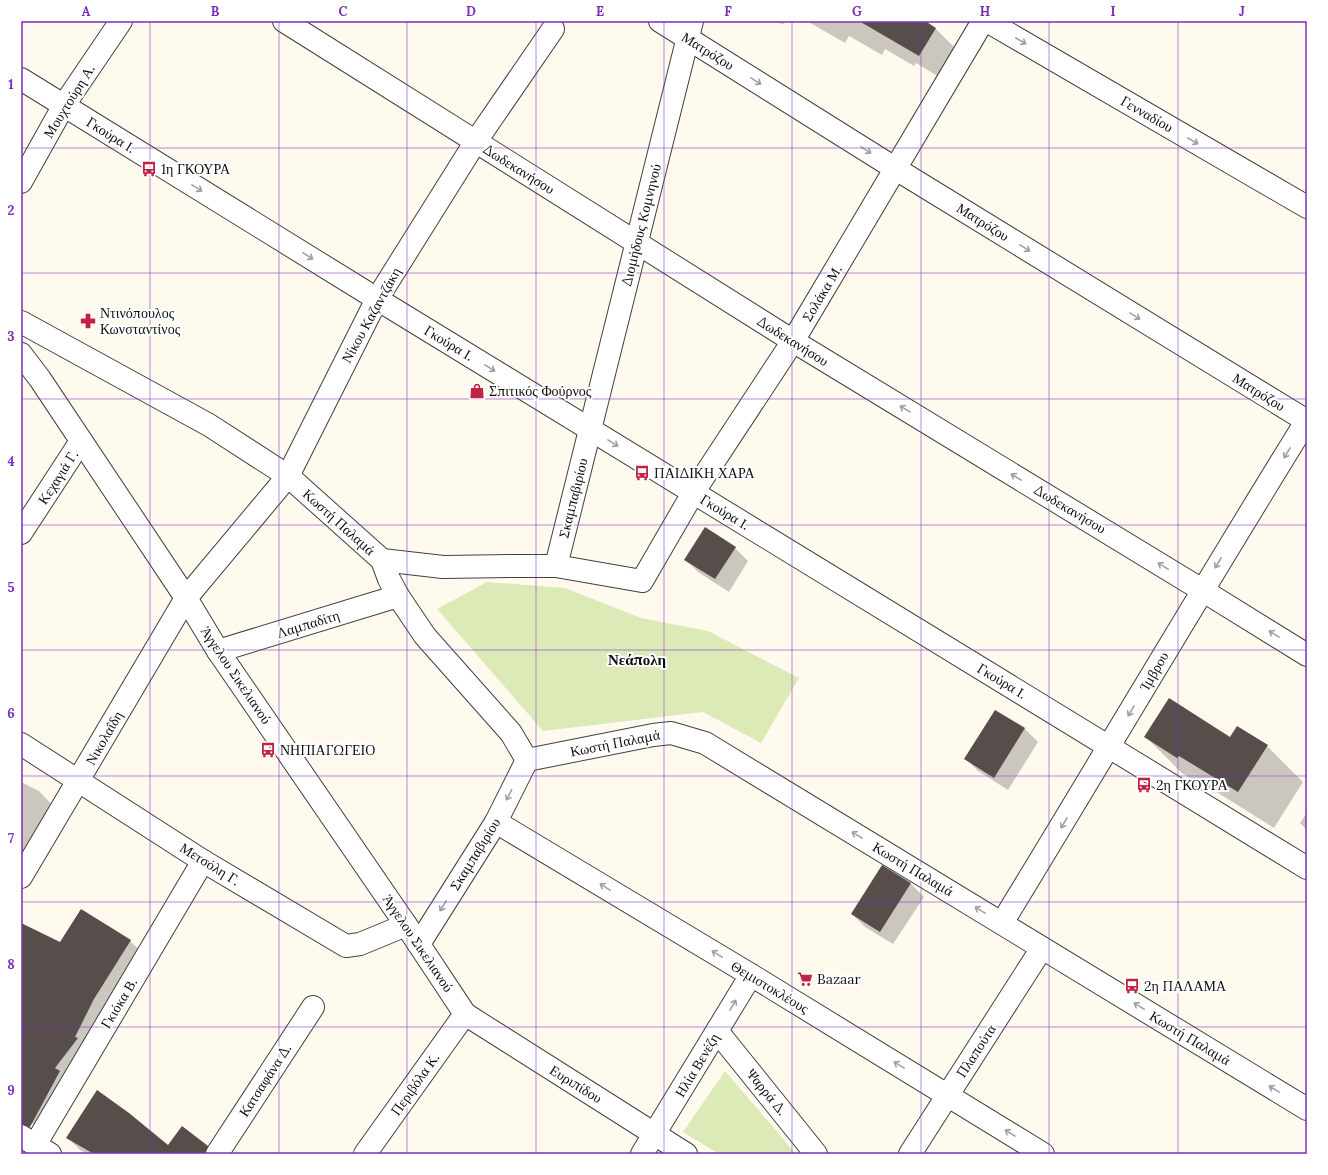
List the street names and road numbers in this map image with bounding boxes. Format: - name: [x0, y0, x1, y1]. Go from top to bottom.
- street label: Ματρόζου: [678, 28, 738, 74]
- street label: Μουχτούρη Α.: [39, 61, 99, 141]
- street label: Γενναδίου: [1117, 92, 1177, 136]
- street label: Γκούρα Ι.: [83, 113, 139, 157]
- street label: Δωδεκανήσου: [480, 140, 558, 198]
- street label: Διομήδους Κομνηνού: [617, 162, 665, 288]
- street label: Ματρόζου: [953, 199, 1013, 245]
- street label: Σολάκα Μ.: [798, 261, 846, 325]
- street label: Νίκου Καζαντζάκη: [337, 264, 405, 366]
- street label: Δωδεκανήσου: [754, 312, 832, 370]
- street label: Γκούρα Ι.: [421, 321, 477, 365]
- street label: Ματρόζου: [1229, 369, 1289, 415]
- street label: Κεχαγιά Γ.: [34, 446, 82, 508]
- street label: Σκαμπαβιρίου: [554, 456, 592, 540]
- street label: Δωδεκανήσου: [1031, 480, 1109, 538]
- street label: Κωστή Παλαμά: [299, 485, 379, 560]
- street label: Γκούρα Ι.: [697, 490, 753, 534]
- street label: Λαμπαδίτη: [274, 606, 342, 642]
- street label: Άγγελου Σικελιανού: [197, 623, 275, 728]
- street label: Ίμβρου: [1135, 648, 1172, 695]
- street label: Γκούρα Ι.: [974, 659, 1030, 703]
- street label: Νικολαΐδη: [81, 708, 127, 768]
- street label: Κωστή Παλαμά: [569, 725, 662, 761]
- street label: Σκαμπαβιρίου: [446, 814, 504, 894]
- street label: Κωστή Παλαμά: [869, 838, 957, 900]
- street label: Μετσόλη Γ.: [177, 839, 243, 889]
- street label: Άγγελου Σικελιανού: [379, 891, 457, 996]
- street label: Θεμιστοκλέους: [728, 957, 813, 1018]
- street label: Γκιόκα Β.: [97, 974, 141, 1032]
- street label: Κωστή Παλαμά: [1146, 1007, 1234, 1069]
- street label: Πλαπούτα: [952, 1020, 1000, 1081]
- street label: Ηλία Βενέζη: [671, 1030, 723, 1100]
- street label: Κατσαφάνα Δ.: [235, 1040, 295, 1120]
- street label: Περιβόλα Κ.: [387, 1049, 443, 1119]
- street label: Ευριπίδου: [546, 1061, 606, 1107]
- street label: Ψαρρά Δ.: [743, 1065, 791, 1119]

